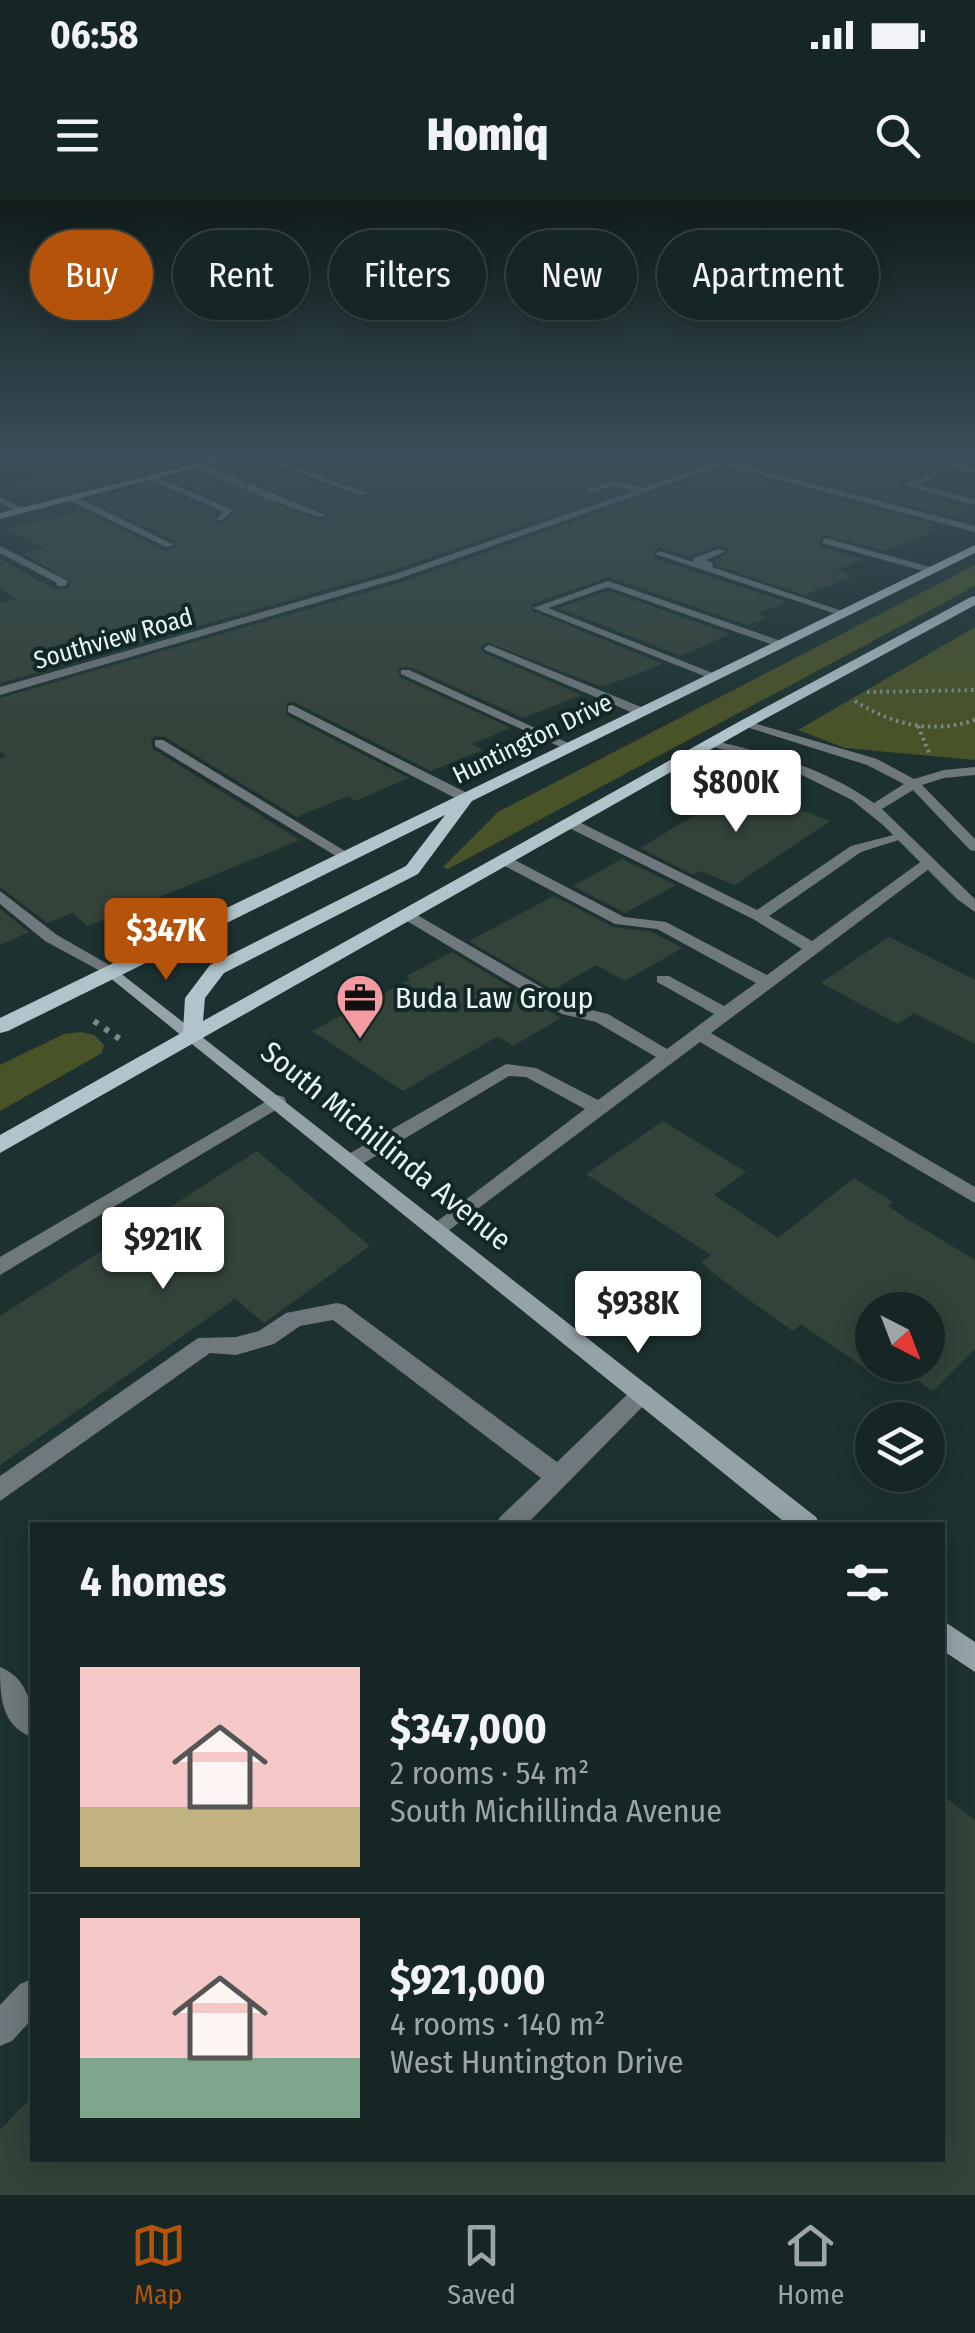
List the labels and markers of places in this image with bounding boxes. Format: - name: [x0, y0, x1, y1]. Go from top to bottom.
- pin: $800K: [666, 750, 806, 835]
- pin: $347K: [96, 898, 236, 983]
- office icon: Buda Law Group: [334, 972, 386, 1040]
- place label: Buda Law Group: [395, 980, 594, 1016]
- pin: $921K: [93, 1207, 233, 1292]
- pin: $938K: [568, 1271, 708, 1356]

